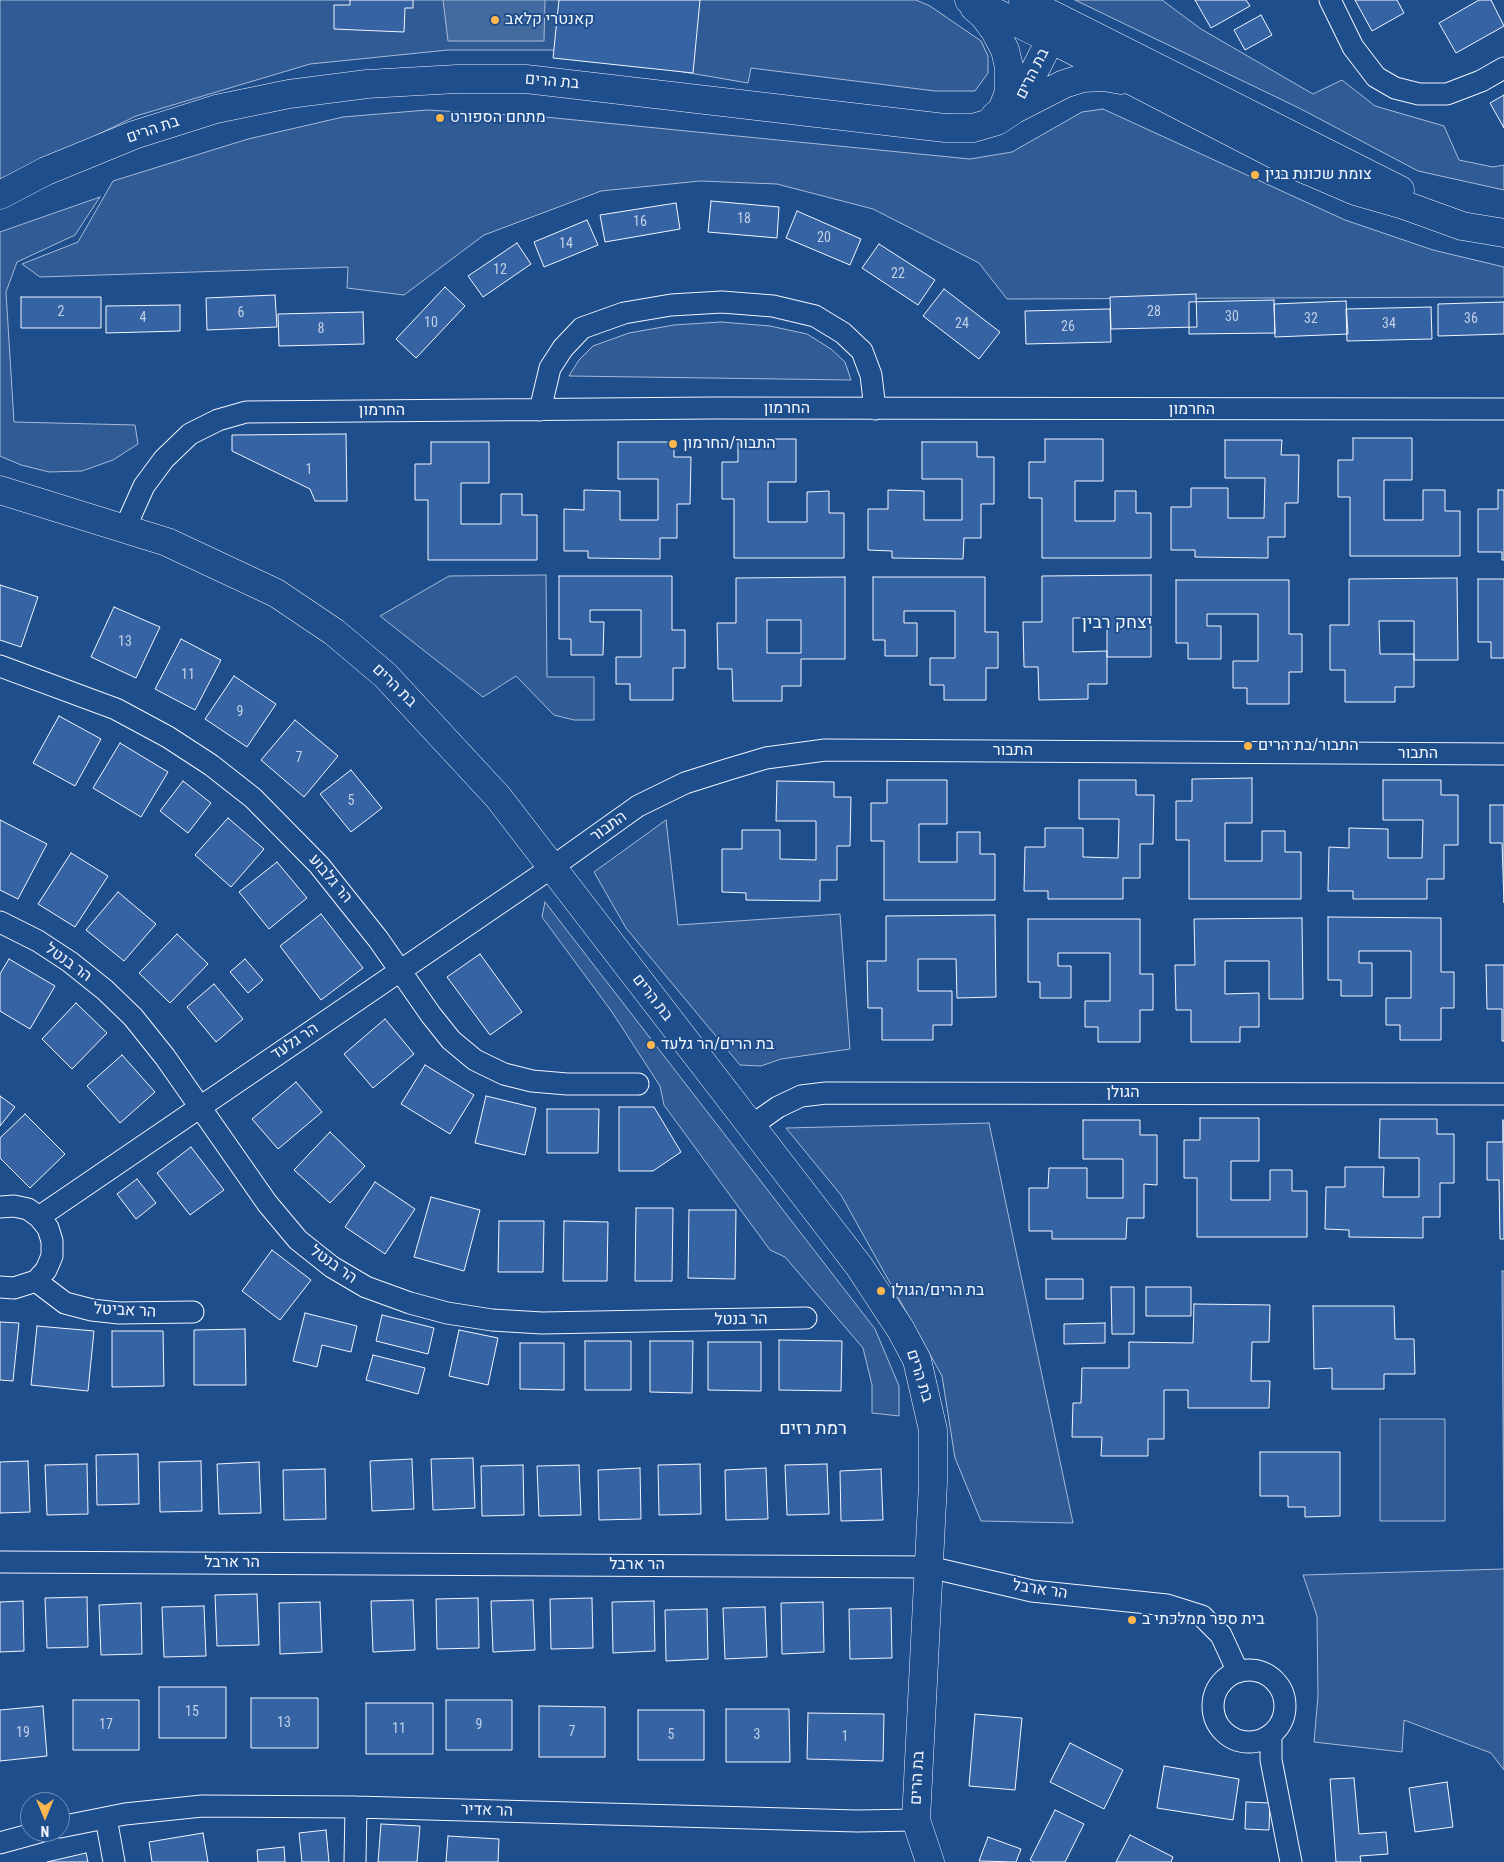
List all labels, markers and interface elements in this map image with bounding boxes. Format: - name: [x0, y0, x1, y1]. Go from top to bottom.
- place label: קאנטרי קלאב: [505, 10, 594, 30]
- marker: קאנטרי קלאב: [489, 14, 501, 26]
- street label: בת הרים: [1012, 45, 1054, 103]
- street label: בת הרים: [524, 70, 580, 94]
- place label: מתחם הספורט: [450, 108, 546, 128]
- street label: בת הרים: [124, 112, 182, 148]
- marker: מתחם הספורט: [434, 112, 446, 124]
- place label: צומת שכונת בגין: [1265, 165, 1372, 185]
- marker: צומת שכונת בגין: [1249, 169, 1261, 181]
- house number: 18: [737, 211, 751, 227]
- house number: 16: [633, 214, 647, 230]
- house number: 20: [817, 230, 831, 246]
- house number: 14: [559, 236, 573, 252]
- house number: 12: [493, 262, 507, 278]
- house number: 22: [891, 266, 905, 282]
- house number: 2: [58, 304, 64, 320]
- house number: 28: [1147, 304, 1161, 320]
- house number: 6: [238, 305, 244, 321]
- house number: 30: [1225, 309, 1239, 325]
- house number: 4: [140, 310, 146, 326]
- house number: 32: [1304, 311, 1318, 327]
- house number: 36: [1464, 311, 1478, 327]
- house number: 10: [424, 315, 438, 331]
- house number: 24: [955, 316, 969, 332]
- house number: 34: [1382, 316, 1396, 332]
- house number: 26: [1061, 319, 1075, 335]
- house number: 8: [318, 321, 324, 337]
- street label: החרמון: [764, 399, 810, 419]
- street label: החרמון: [1169, 400, 1215, 420]
- street label: החרמון: [359, 401, 405, 421]
- place label: התבור/החרמון: [683, 434, 776, 454]
- marker: התבור/החרמון: [667, 438, 679, 450]
- house number: 1: [306, 462, 312, 478]
- district label: יצחק רבין: [1082, 612, 1152, 634]
- house number: 13: [118, 634, 132, 650]
- street label: בת הרים: [368, 660, 420, 712]
- house number: 11: [181, 667, 195, 683]
- house number: 9: [237, 704, 243, 720]
- place label: התבור/בת הרים: [1258, 736, 1359, 756]
- marker: התבור/בת הרים: [1242, 740, 1254, 752]
- street label: התבור: [993, 741, 1033, 761]
- street label: התבור: [1398, 744, 1438, 764]
- house number: 7: [296, 750, 302, 766]
- house number: 5: [348, 793, 354, 809]
- street label: התבור: [587, 807, 631, 847]
- street label: הר גלבוע: [304, 851, 356, 907]
- street label: הר בנטל: [41, 940, 95, 986]
- street label: בת הרים: [628, 971, 676, 1025]
- street label: הר גלעד: [268, 1019, 322, 1065]
- place label: בת הרים/הר גלעד: [661, 1035, 774, 1055]
- marker: בת הרים/הר גלעד: [645, 1039, 657, 1051]
- street label: הגולן: [1106, 1083, 1140, 1103]
- street label: הר בנטל: [306, 1242, 360, 1288]
- place label: בת הרים/הגולן: [891, 1281, 984, 1301]
- marker: בת הרים/הגולן: [875, 1285, 887, 1297]
- street label: הר אביטל: [93, 1300, 157, 1322]
- street label: הר בנטל: [714, 1310, 768, 1330]
- street label: בת הרים: [901, 1347, 937, 1405]
- district label: רמת רזים: [779, 1418, 847, 1440]
- street label: הר ארבל: [204, 1553, 260, 1573]
- street label: הר ארבל: [609, 1555, 665, 1575]
- street label: הר ארבל: [1011, 1576, 1069, 1604]
- place label: בית ספר ממלכתי ב: [1142, 1610, 1265, 1630]
- marker: בית ספר ממלכתי ב: [1126, 1614, 1138, 1626]
- house number: 15: [185, 1704, 199, 1720]
- house number: 13: [277, 1715, 291, 1731]
- house number: 17: [99, 1717, 113, 1733]
- house number: 9: [476, 1717, 482, 1733]
- house number: 11: [392, 1721, 406, 1737]
- house number: 7: [569, 1724, 575, 1740]
- house number: 19: [16, 1725, 30, 1741]
- house number: 5: [668, 1727, 674, 1743]
- house number: 3: [754, 1727, 760, 1743]
- house number: 1: [842, 1729, 848, 1745]
- street label: בת הרים: [907, 1750, 929, 1806]
- north arrow: [20, 1792, 70, 1842]
- street label: הר אדיר: [461, 1800, 513, 1822]
- text: N: [41, 1823, 49, 1839]

